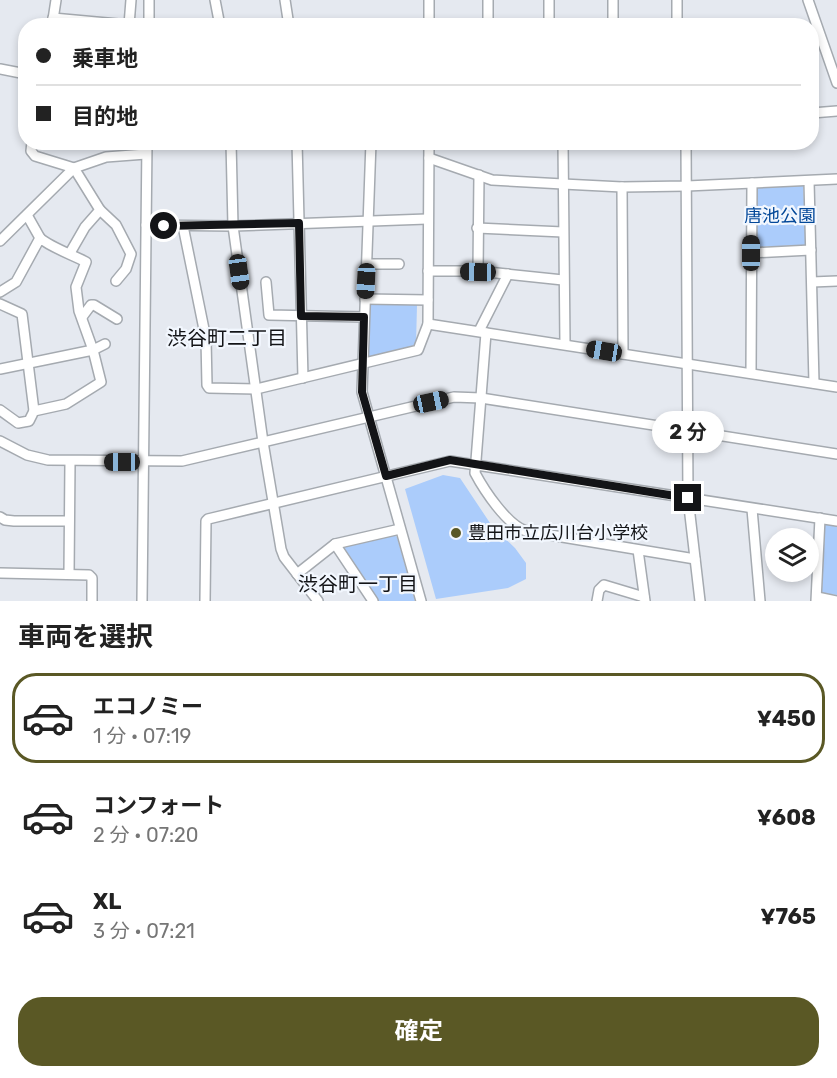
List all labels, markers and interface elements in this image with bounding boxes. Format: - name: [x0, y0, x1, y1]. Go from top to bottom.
- text: 乗車地: [72, 45, 138, 72]
- text: 目的地: [72, 103, 138, 130]
- park label: 唐池公園: [744, 205, 816, 227]
- route start: [150, 212, 177, 239]
- car: [742, 235, 760, 271]
- car: [228, 253, 250, 291]
- car: [356, 263, 376, 299]
- car: [460, 263, 496, 281]
- district label: 渋谷町二丁目: [167, 326, 287, 350]
- car: [585, 339, 623, 363]
- car: [412, 389, 450, 415]
- callout: 2 分: [652, 411, 724, 453]
- text: 2 分: [669, 420, 707, 444]
- car: [104, 453, 140, 471]
- route end: [674, 484, 701, 511]
- place label: 豊田市立広川台小学校: [468, 522, 648, 544]
- marker: 豊田市立広川台小学校: [449, 526, 463, 540]
- map controls: [765, 528, 819, 582]
- button: layers: [765, 528, 819, 582]
- district label: 渋谷町一丁目: [298, 572, 418, 596]
- text: 車両を選択: [18, 621, 153, 653]
- icon: car: [21, 691, 75, 745]
- text: エコノミー: [93, 693, 203, 720]
- text: ¥450: [757, 705, 816, 732]
- text: 1 分 · 07:19: [93, 724, 191, 748]
- icon: car: [21, 790, 75, 844]
- text: コンフォート: [93, 792, 224, 819]
- text: ¥608: [757, 804, 816, 831]
- text: 2 分 · 07:20: [93, 823, 199, 847]
- text: XL: [93, 888, 121, 915]
- icon: car: [21, 889, 75, 943]
- text: ¥765: [760, 903, 816, 930]
- text: 3 分 · 07:21: [93, 919, 195, 943]
- button: 確定: [18, 997, 819, 1066]

